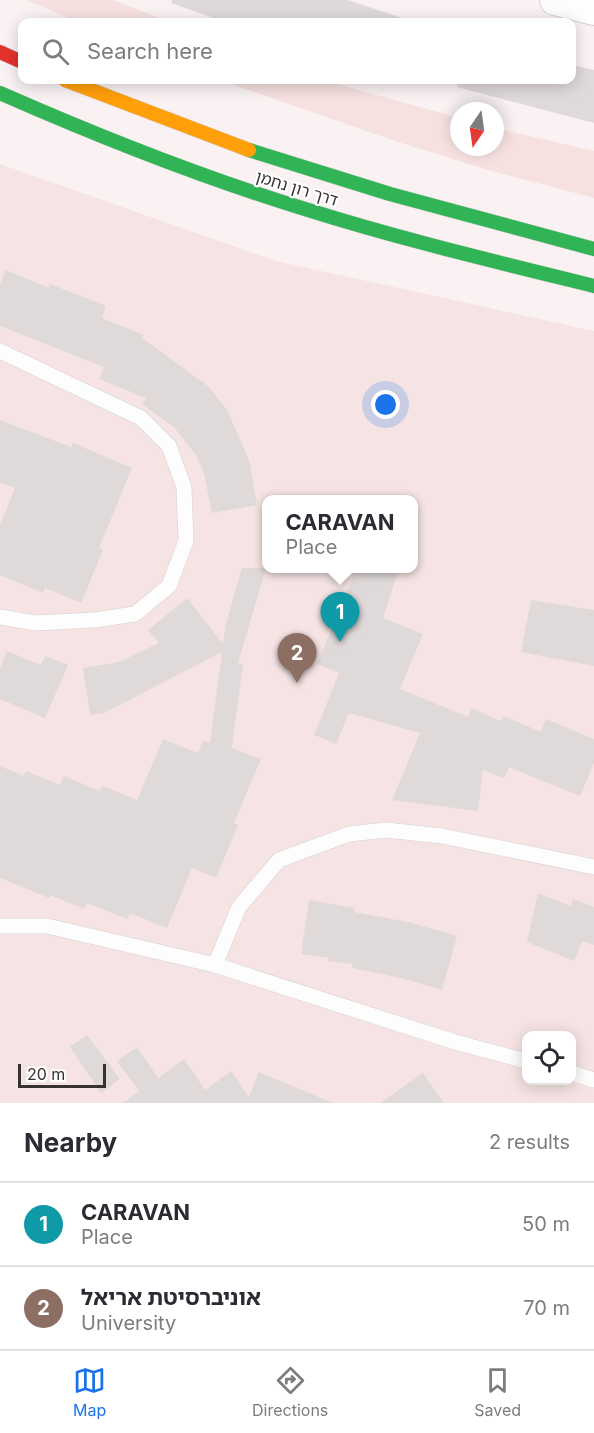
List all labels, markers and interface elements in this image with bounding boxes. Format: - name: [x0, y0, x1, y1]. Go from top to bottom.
- search box: [18, 18, 576, 84]
- icon: search: [39, 35, 72, 68]
- text: Search here: [87, 38, 213, 64]
- north arrow: [450, 102, 504, 156]
- street label: דרך רון נחמן: [253, 166, 341, 210]
- your location: [371, 390, 400, 419]
- popup: [262, 495, 418, 573]
- text: CARAVAN: [285, 509, 395, 535]
- text: Place: [285, 535, 337, 559]
- pin: 1: [320, 592, 360, 642]
- pin: 2: [278, 634, 316, 683]
- map controls: [522, 1031, 576, 1085]
- button: locate: [522, 1031, 576, 1085]
- scale bar: [18, 1061, 106, 1088]
- text: 20 m: [27, 1064, 65, 1084]
- text: Nearby: [24, 1127, 117, 1158]
- text: 2 results: [489, 1130, 570, 1154]
- text: CARAVAN: [81, 1199, 190, 1225]
- text: 1: [39, 1212, 48, 1236]
- text: 50 m: [522, 1212, 570, 1236]
- text: Place: [81, 1225, 133, 1249]
- text: אוניברסיטת אריאל: [81, 1284, 261, 1310]
- text: 2: [37, 1296, 50, 1320]
- text: 70 m: [523, 1296, 570, 1320]
- text: University: [81, 1311, 176, 1335]
- tab: Map: [73, 1364, 106, 1420]
- tab: Directions: [252, 1364, 328, 1420]
- tab: Saved: [474, 1364, 521, 1420]

